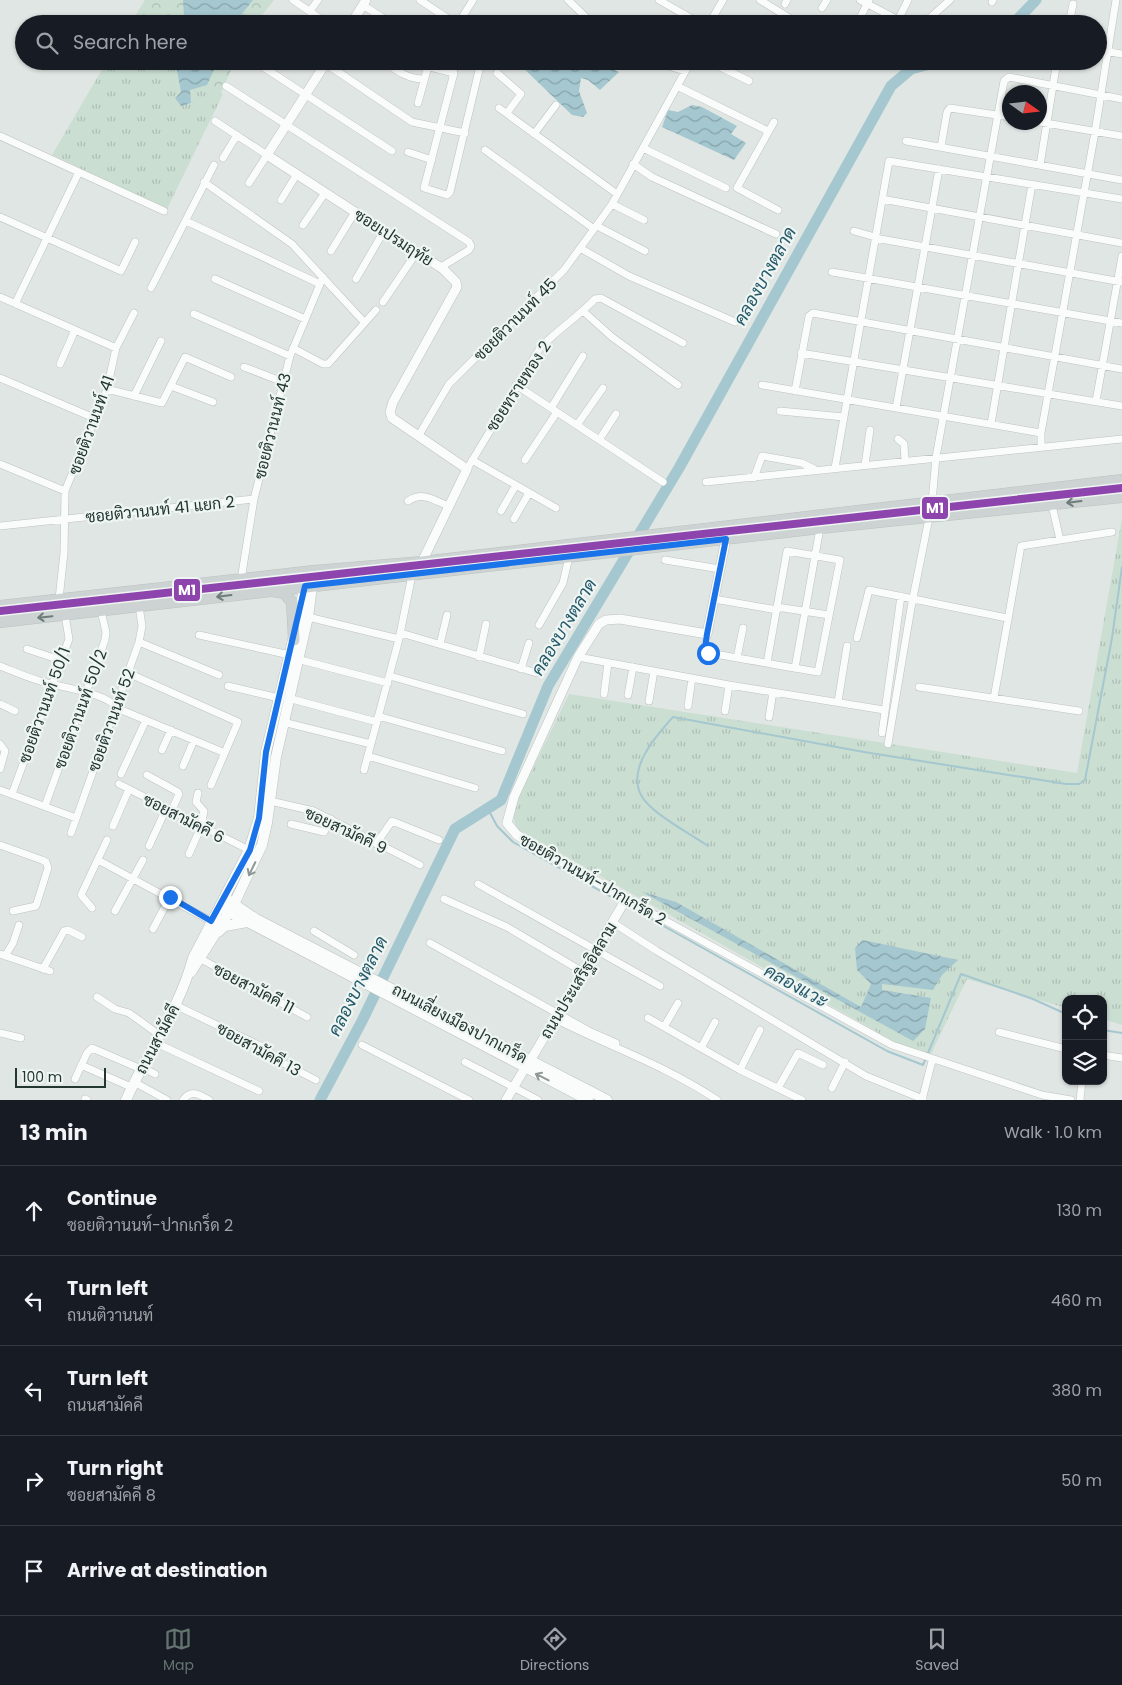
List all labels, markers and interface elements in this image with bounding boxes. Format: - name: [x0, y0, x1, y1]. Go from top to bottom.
- search box: [15, 15, 1107, 70]
- icon: search: [33, 29, 61, 57]
- text: Search here: [73, 29, 187, 56]
- north arrow: [1002, 85, 1047, 130]
- street label: ซอยเปรมฤทัย: [350, 203, 438, 272]
- water label: คลองบางตลาด: [727, 222, 802, 330]
- street label: ซอยติวานนท์ 45: [468, 272, 562, 366]
- street label: ซอยทรายทอง 2: [480, 336, 556, 436]
- street label: ซอยติวานนท์ 43: [247, 370, 297, 482]
- street label: ซอยติวานนท์ 41: [62, 372, 120, 478]
- street label: ซอยติวานนท์ 41 แยก 2: [84, 489, 236, 529]
- line badge: M1: [921, 496, 949, 520]
- one-way arrow: [1066, 497, 1082, 507]
- text: M1: [926, 498, 944, 518]
- water label: คลองบางตลาด: [525, 573, 602, 680]
- line badge: M1: [173, 578, 201, 602]
- text: M1: [178, 580, 196, 600]
- one-way arrow: [216, 591, 232, 601]
- one-way arrow: [37, 612, 53, 622]
- route start: [697, 642, 720, 665]
- street label: ซอยติวานนท์ 50/1: [12, 644, 76, 766]
- street label: ซอยติวานนท์ 50/2: [47, 646, 113, 772]
- street label: ซอยติวานนท์ 52: [81, 665, 141, 775]
- street label: ซอยสามัคคี 6: [139, 788, 229, 849]
- street label: ซอยสามัคคี 9: [301, 801, 391, 860]
- street label: ซอยติวานนท์-ปากเกร็ด 2: [515, 826, 671, 931]
- one-way arrow: [247, 861, 257, 876]
- route end: [159, 886, 182, 909]
- street label: ถนนประเสริฐอิสลาม: [534, 918, 622, 1043]
- water label: คลองบางตลาด: [322, 931, 394, 1040]
- street label: ซอยสามัคคี 11: [209, 957, 298, 1020]
- water label: คลองแวะ: [760, 958, 833, 1013]
- street label: ถนนเลี่ยงเมืองปากเกร็ด: [388, 975, 533, 1069]
- map controls: [1062, 995, 1107, 1085]
- button: locate: [1062, 995, 1107, 1040]
- street label: ถนนสามัคคี: [129, 1000, 185, 1078]
- street label: ซอยสามัคคี 13: [212, 1017, 305, 1082]
- button: layers: [1062, 1040, 1107, 1085]
- scale bar: [15, 1065, 106, 1088]
- text: 100 m: [22, 1067, 62, 1087]
- one-way arrow: [535, 1072, 550, 1082]
- text: 13 min: [20, 1118, 88, 1147]
- text: Walk · 1.0 km: [1004, 1121, 1102, 1144]
- text: Continue: [67, 1185, 157, 1212]
- icon: ahead: [20, 1197, 48, 1225]
- text: 130 m: [1057, 1199, 1102, 1222]
- text: ซอยติวานนท์-ปากเกร็ด 2: [67, 1214, 233, 1237]
- text: Turn left: [67, 1275, 148, 1302]
- icon: left: [20, 1287, 48, 1315]
- text: 460 m: [1051, 1289, 1102, 1312]
- text: ถนนติวานนท์: [67, 1304, 153, 1327]
- text: Turn left: [67, 1365, 148, 1392]
- icon: left: [20, 1377, 48, 1405]
- text: 380 m: [1052, 1379, 1102, 1402]
- text: ถนนสามัคคี: [67, 1394, 143, 1417]
- text: Turn right: [67, 1455, 163, 1482]
- icon: right: [20, 1467, 48, 1495]
- text: 50 m: [1061, 1469, 1102, 1492]
- text: ซอยสามัคคี 8: [67, 1484, 156, 1507]
- icon: arrive: [20, 1557, 48, 1585]
- text: Arrive at destination: [67, 1557, 268, 1584]
- tab: Map: [163, 1625, 194, 1676]
- tab: Directions: [520, 1625, 589, 1676]
- tab: Saved: [915, 1625, 959, 1676]

